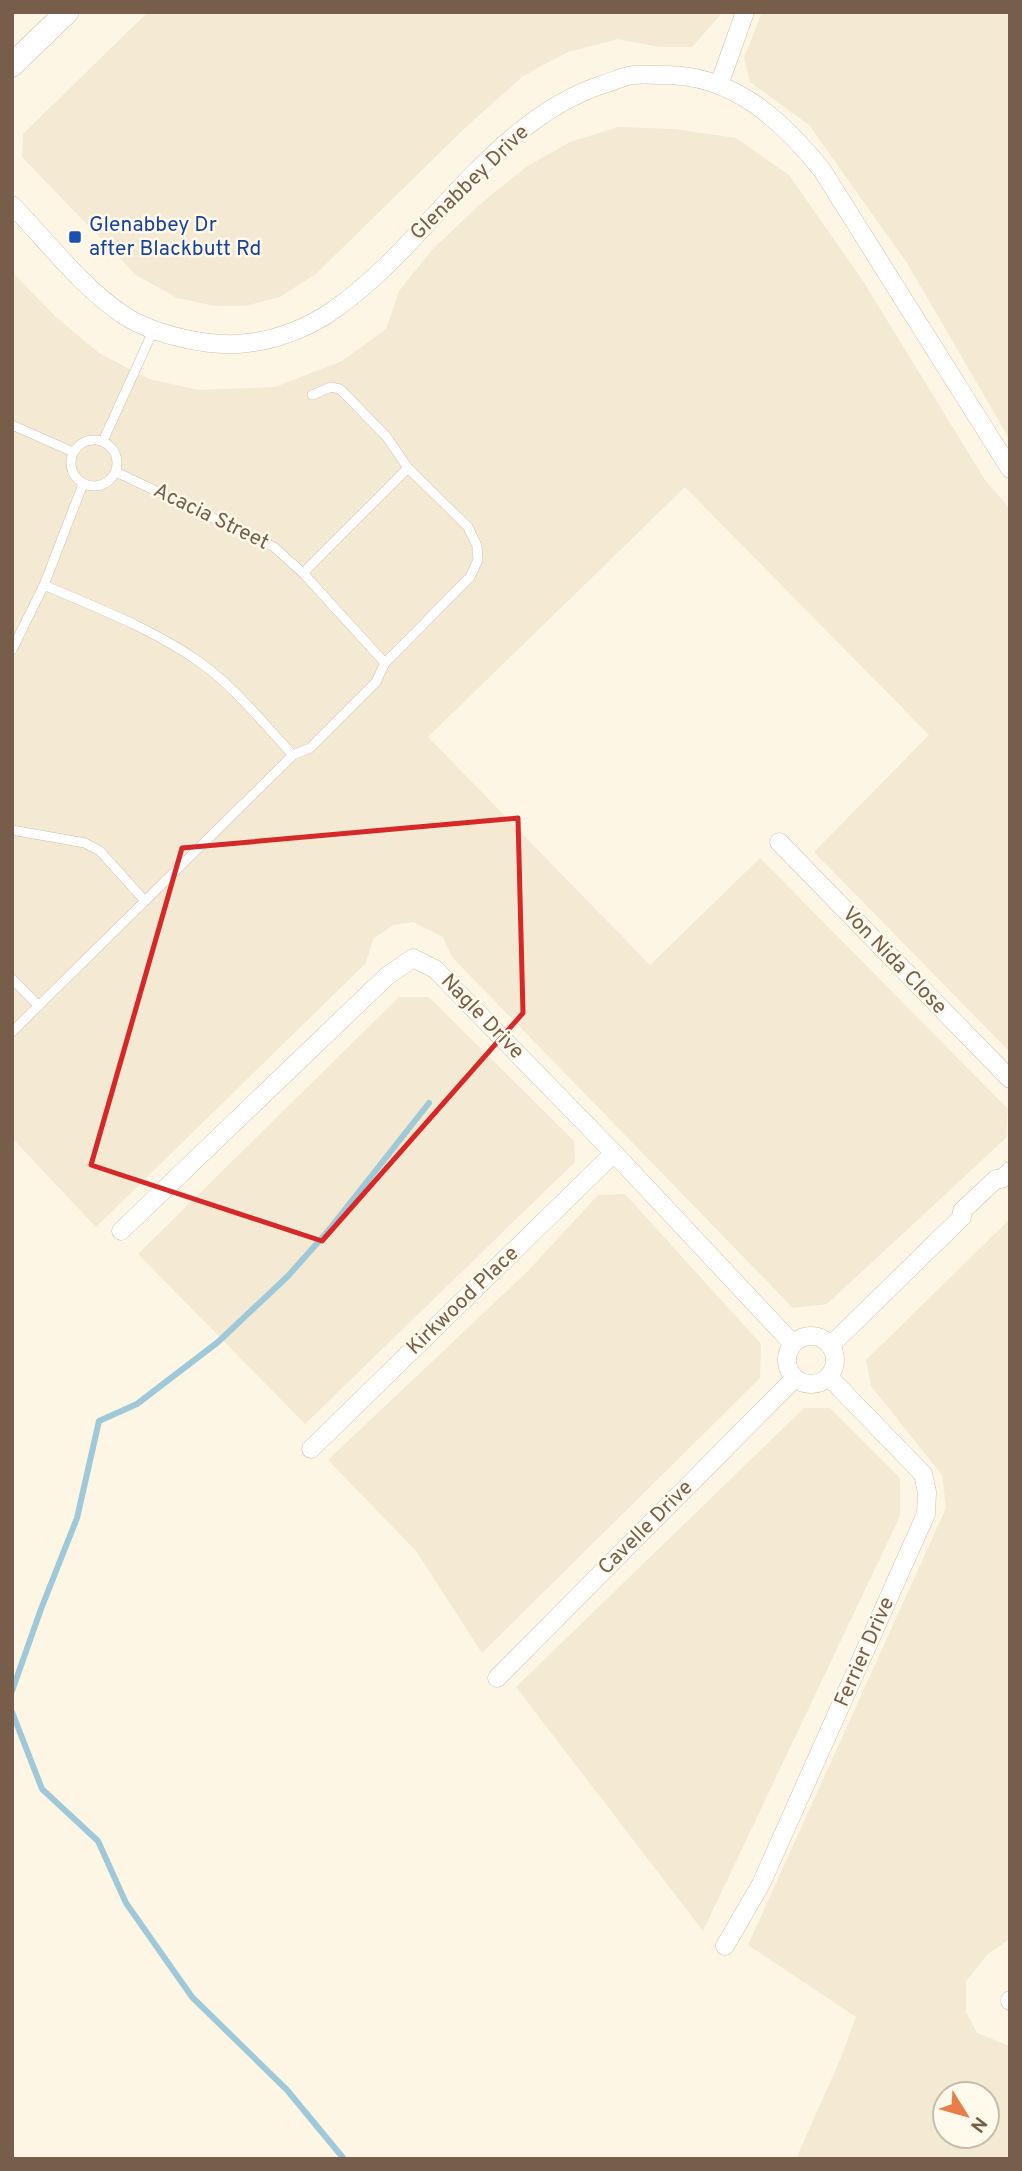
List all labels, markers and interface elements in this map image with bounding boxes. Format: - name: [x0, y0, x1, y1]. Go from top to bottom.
- street label: Glenabbey Drive: [405, 119, 535, 247]
- place label: Glenabbey Dr after Blackbutt Rd: [89, 212, 261, 263]
- marker: Glenabbey Dr after Blackbutt Rd: [67, 229, 83, 245]
- street label: Acacia Street: [149, 477, 273, 557]
- street label: Von Nida Close: [836, 901, 952, 1021]
- street label: Nagle Drive: [434, 968, 530, 1066]
- street label: Kirkwood Place: [401, 1241, 525, 1361]
- street label: Cavelle Drive: [593, 1475, 699, 1581]
- street label: Ferrier Drive: [829, 1593, 901, 1711]
- north arrow: [931, 2080, 1001, 2150]
- text: N: [964, 2111, 992, 2137]

